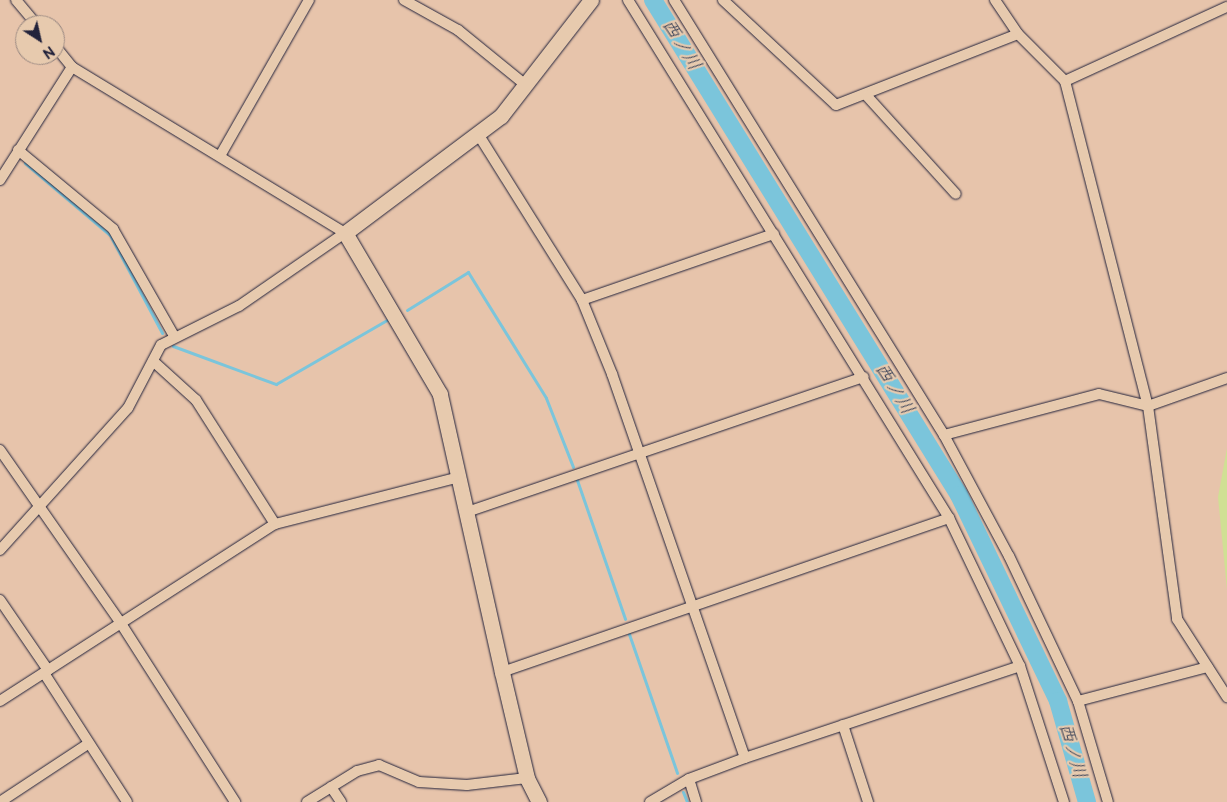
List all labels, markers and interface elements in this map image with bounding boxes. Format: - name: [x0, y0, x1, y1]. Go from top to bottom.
- north arrow: [15, 15, 65, 65]
- water label: 西ノ川: [656, 15, 706, 75]
- text: N: [39, 42, 58, 62]
- water label: 西ノ川: [869, 359, 919, 419]
- water label: 西ノ川: [1053, 720, 1091, 782]

